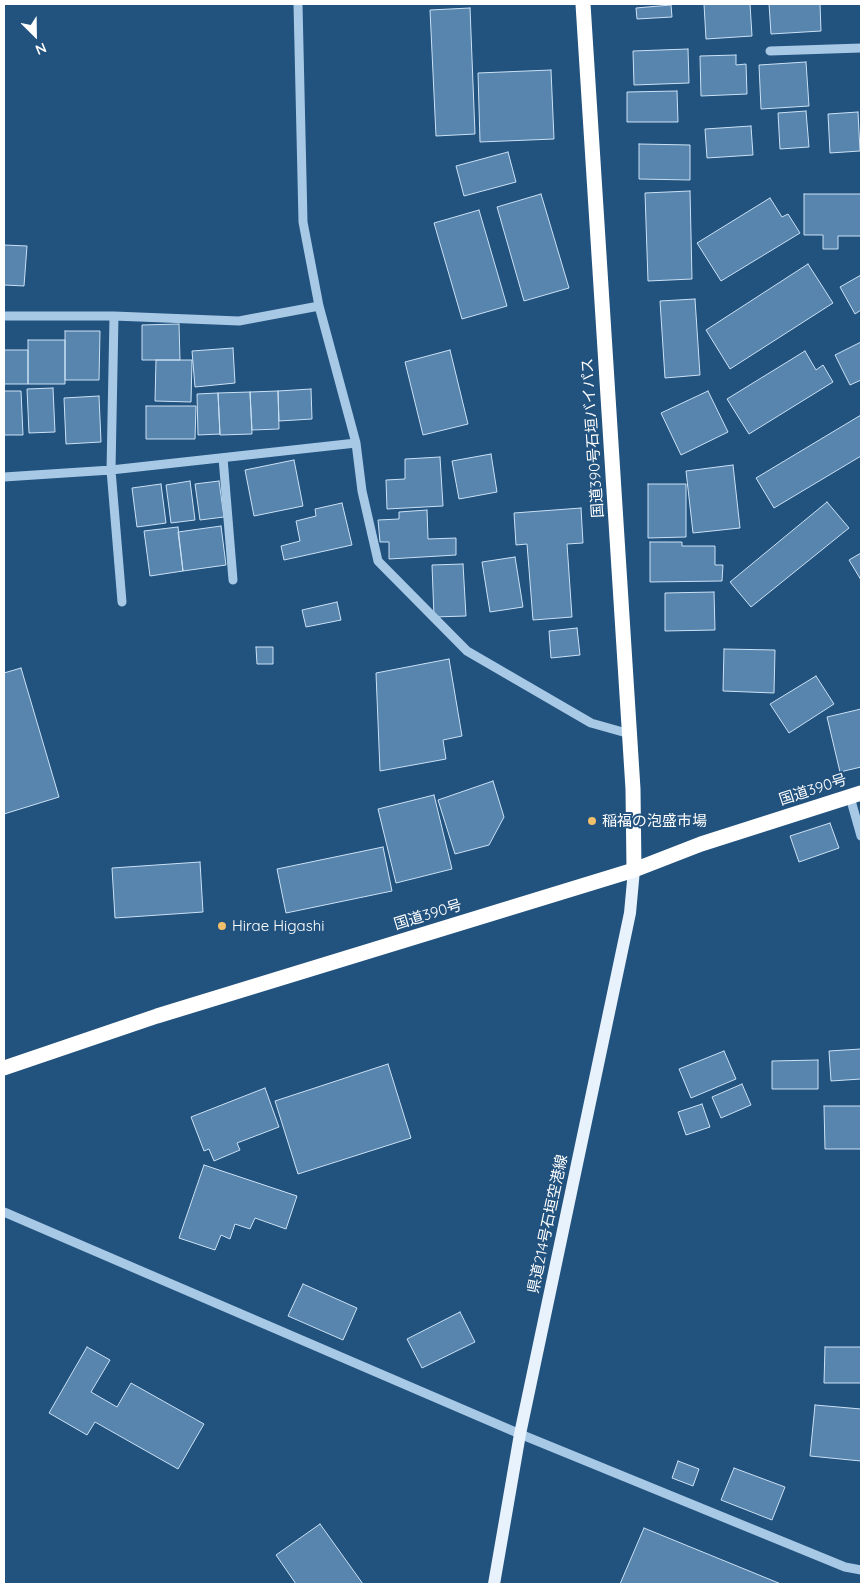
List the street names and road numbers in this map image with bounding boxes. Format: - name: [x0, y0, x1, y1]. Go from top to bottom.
- street label: 国道390号石垣バイパス: [578, 357, 608, 519]
- street label: 国道390号: [777, 771, 849, 809]
- street label: 国道390号: [392, 896, 464, 934]
- street label: 県道214号石垣空港線: [524, 1153, 572, 1295]

